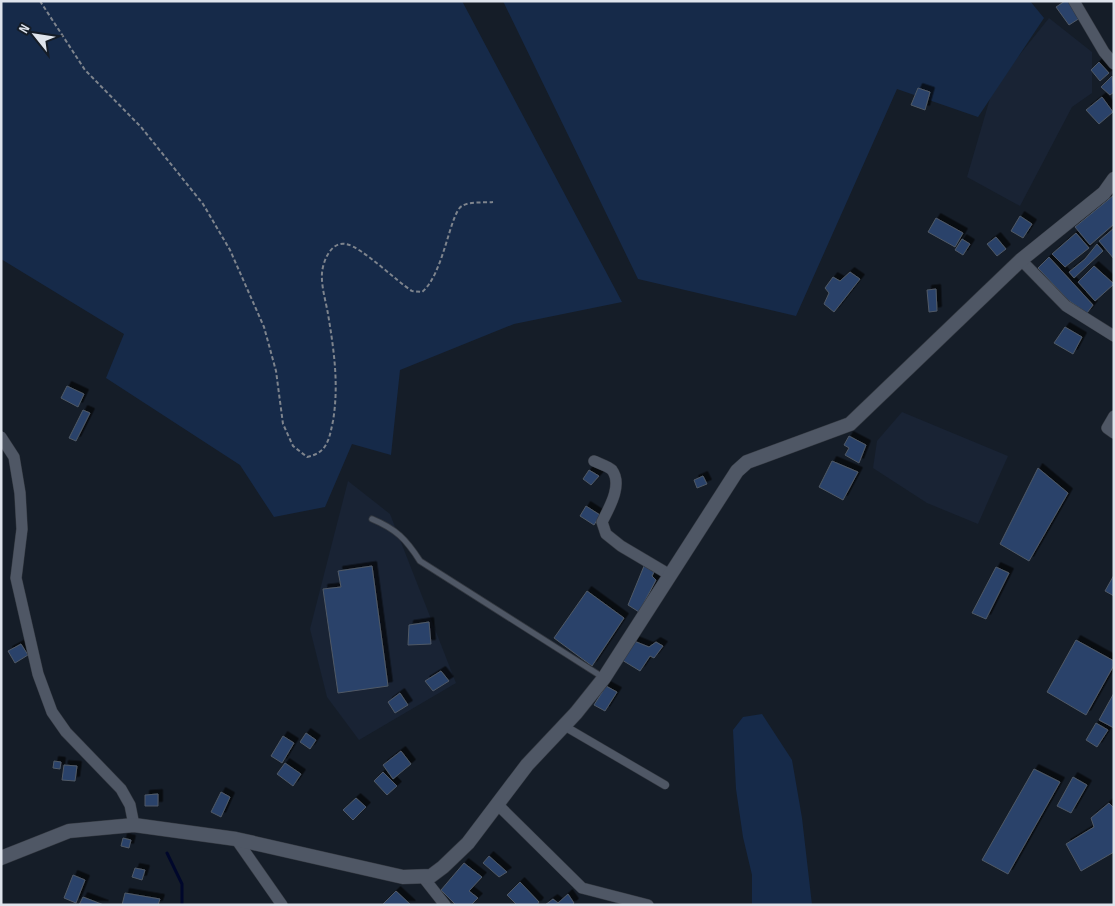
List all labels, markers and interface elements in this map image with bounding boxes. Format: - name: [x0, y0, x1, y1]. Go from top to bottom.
- north arrow: [10, 10, 60, 60]
- text: N: [15, 21, 33, 36]

